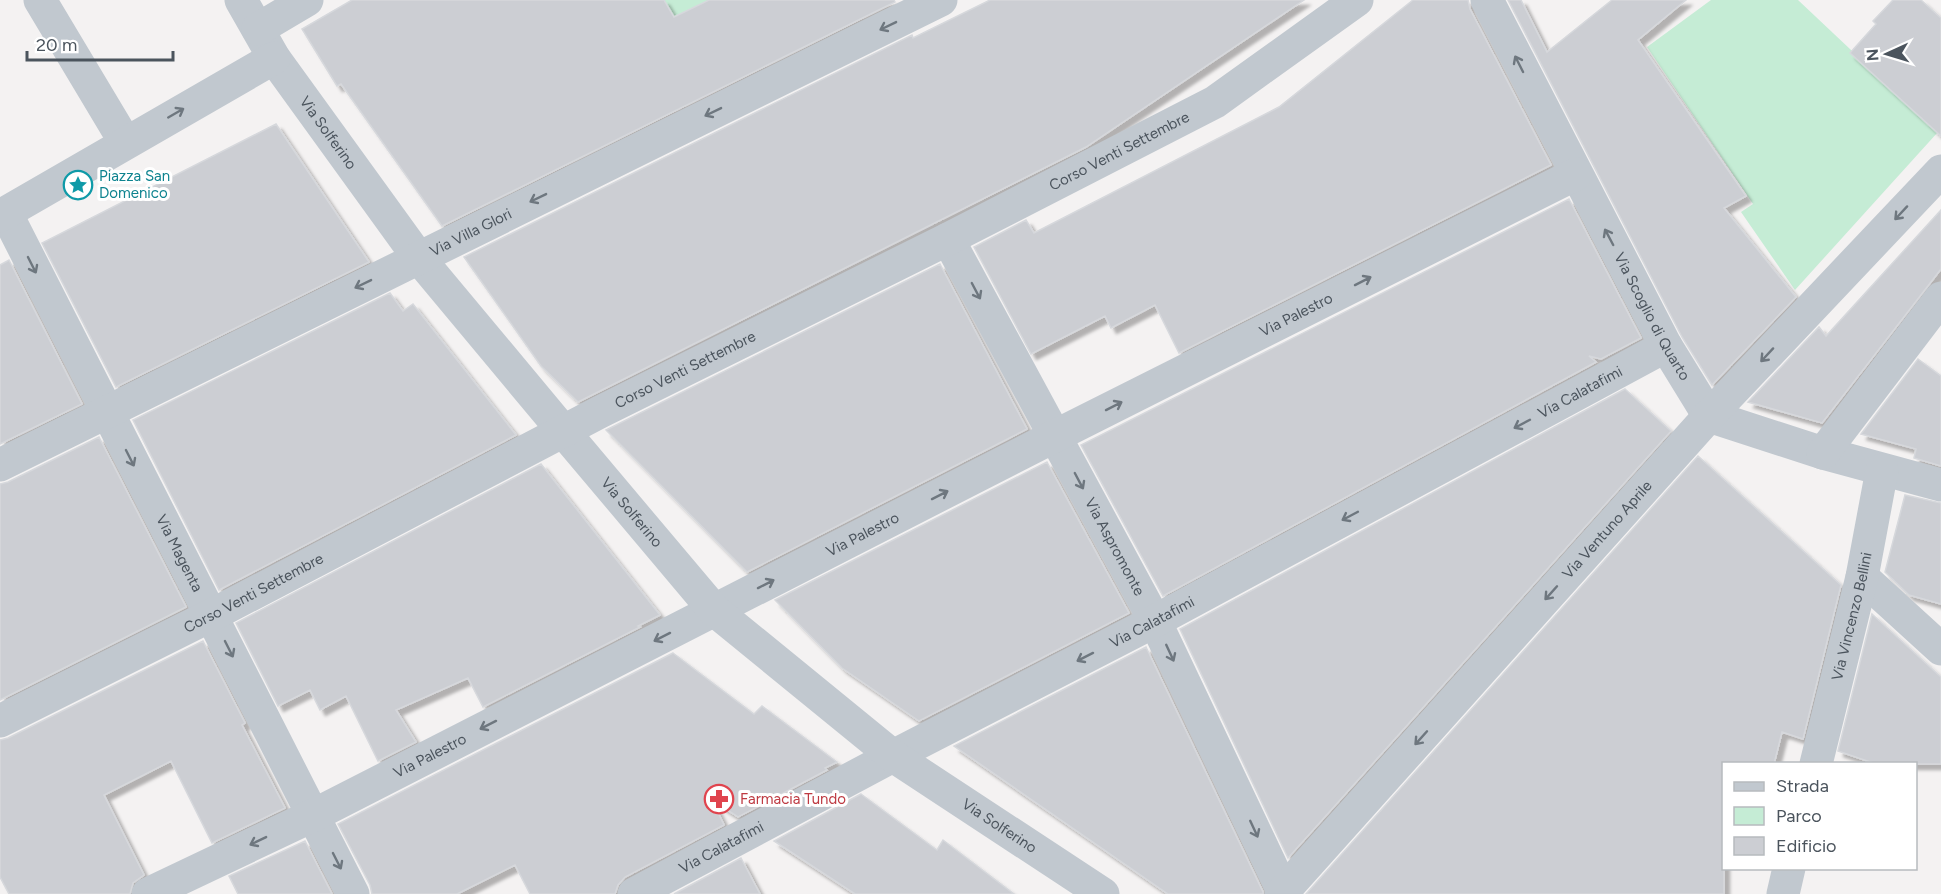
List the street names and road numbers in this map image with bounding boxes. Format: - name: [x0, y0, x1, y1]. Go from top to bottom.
- street label: Via Solferino: [296, 93, 361, 173]
- street label: Corso Venti Settembre: [1046, 108, 1192, 195]
- street label: Via Villa Glori: [427, 205, 515, 260]
- street label: Via Scoglio di Quarto: [1610, 250, 1694, 384]
- street label: Via Palestro: [1257, 289, 1336, 341]
- street label: Corso Venti Settembre: [612, 327, 759, 412]
- street label: Via Calatafimi: [1535, 362, 1625, 422]
- street label: Via Solferino: [597, 474, 666, 551]
- street label: Via Ventuno Aprile: [1559, 477, 1656, 582]
- street label: Via Aspromonte: [1081, 495, 1149, 599]
- street label: Via Palestro: [823, 508, 902, 561]
- street label: Via Magenta: [152, 512, 207, 595]
- street label: Corso Venti Settembre: [181, 549, 326, 637]
- street label: Via Vincenzo Bellini: [1828, 551, 1875, 682]
- street label: Via Calatafimi: [1107, 592, 1198, 652]
- street label: Via Palestro: [390, 729, 470, 782]
- street label: Via Solferino: [959, 795, 1040, 857]
- street label: Via Calatafimi: [676, 818, 767, 877]

